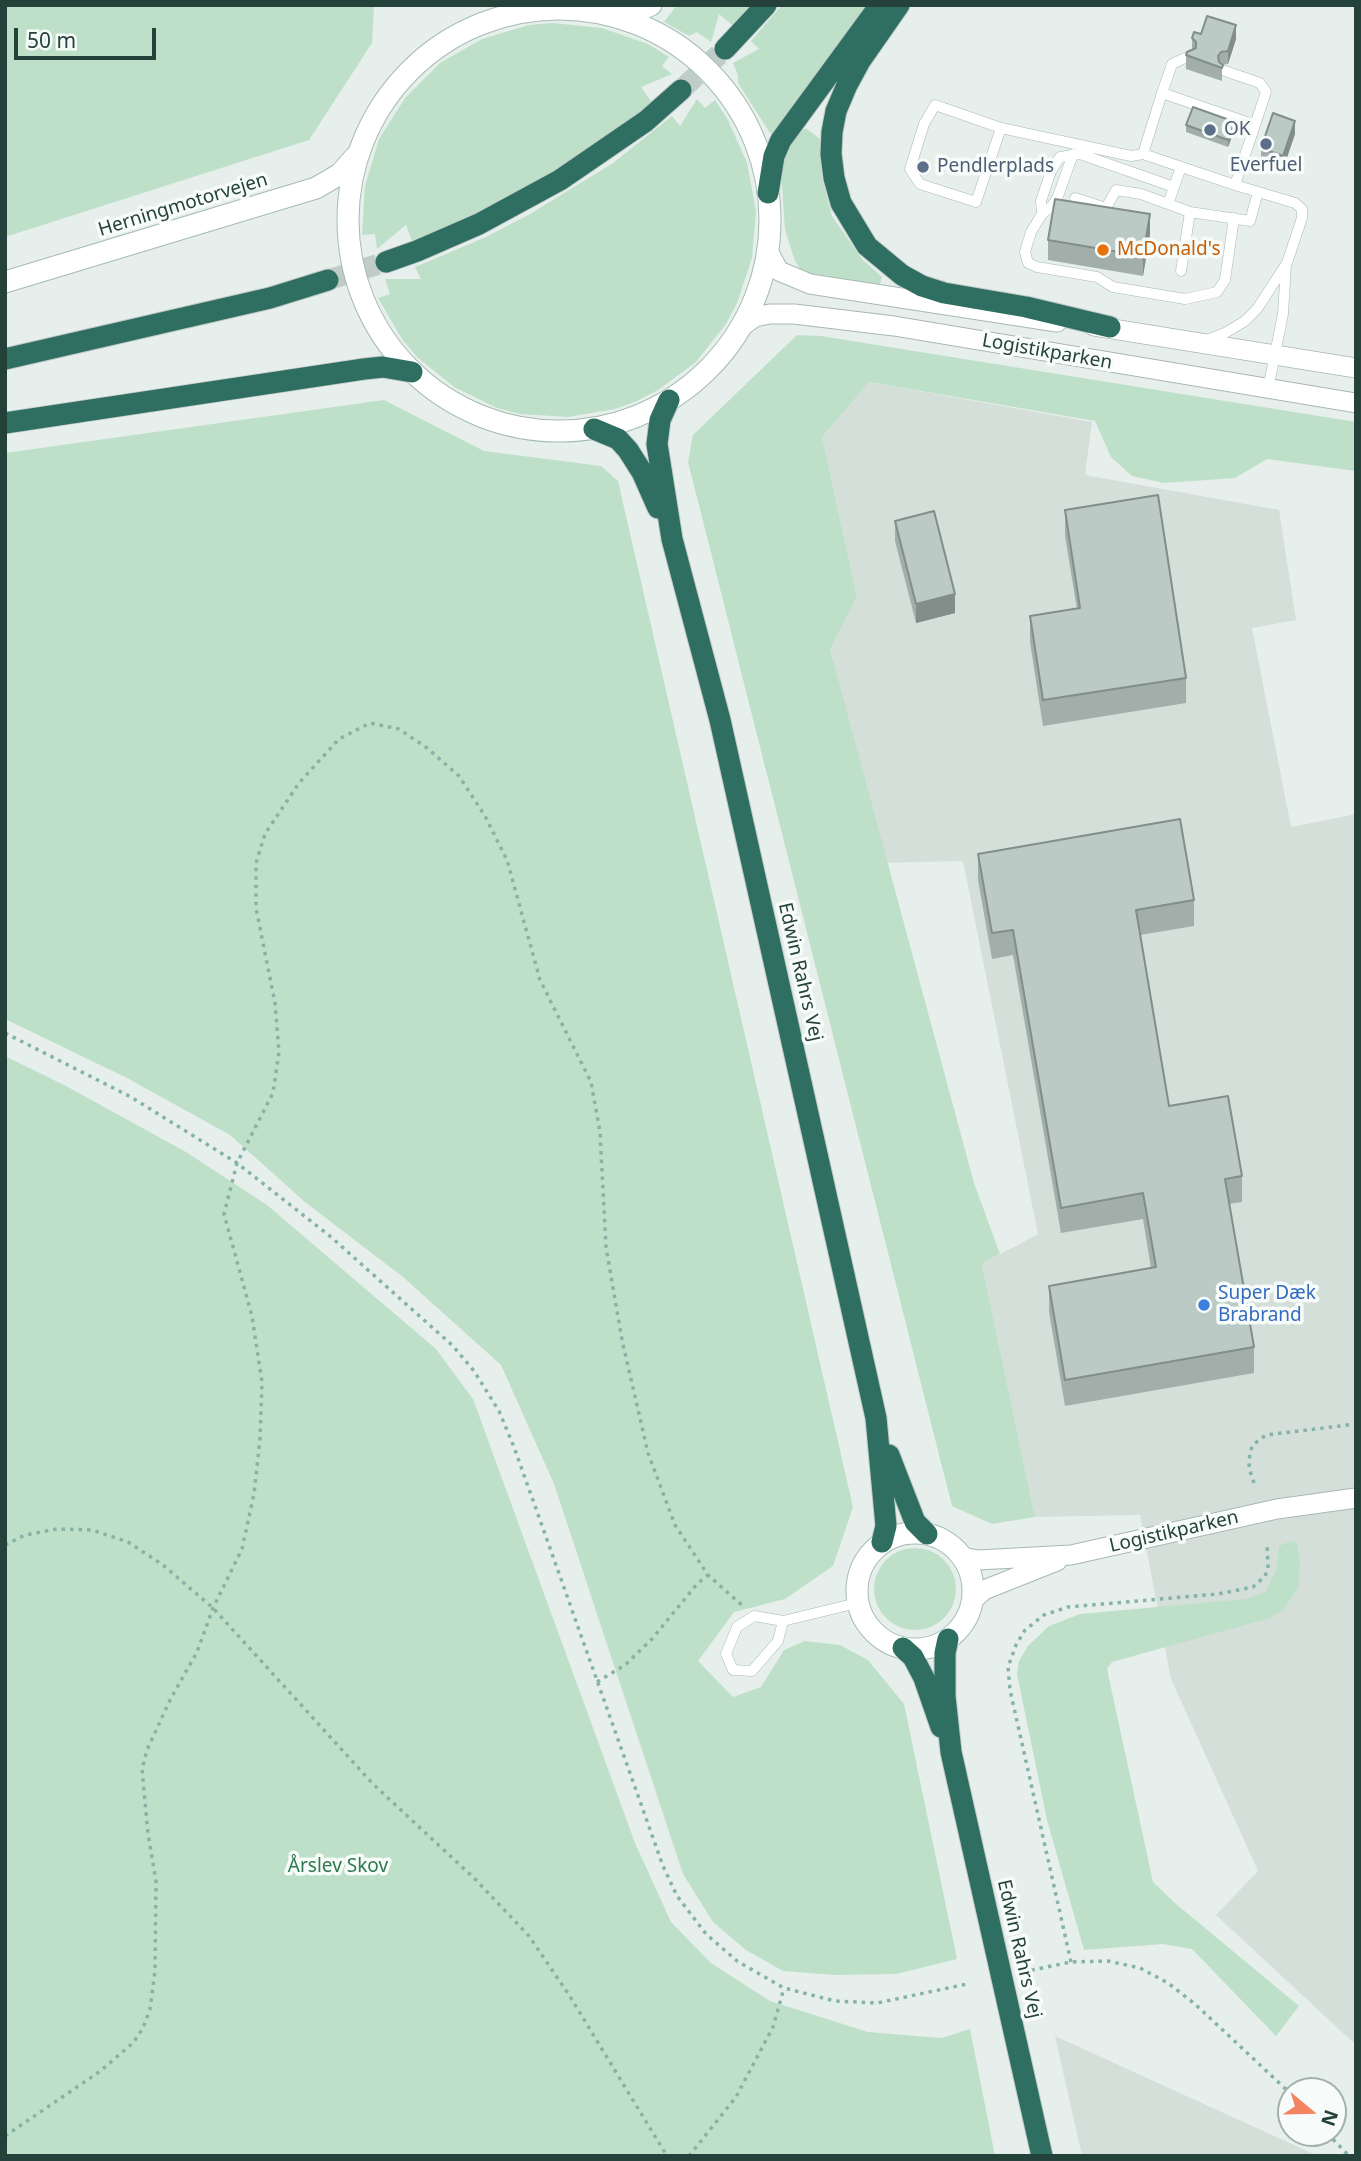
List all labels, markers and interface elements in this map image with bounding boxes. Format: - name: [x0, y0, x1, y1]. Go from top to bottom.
- scale bar: [18, 14, 159, 58]
- text: 50 m: [27, 26, 76, 54]
- place label: OK: [1224, 119, 1251, 141]
- marker: OK: [1202, 122, 1218, 138]
- marker: Everfuel: [1258, 136, 1274, 152]
- place label: Everfuel: [1230, 155, 1302, 177]
- place label: Pendlerplads: [937, 156, 1054, 178]
- marker: Pendlerplads: [915, 159, 931, 175]
- street label: Herningmotorvejen: [96, 168, 270, 242]
- place label: McDonald's: [1117, 239, 1221, 261]
- marker: McDonald's: [1095, 242, 1111, 258]
- street label: Logistikparken: [980, 329, 1114, 375]
- street label: Edwin Rahrs Vej: [773, 900, 827, 1044]
- place label: Super Dæk Brabrand: [1218, 1283, 1316, 1327]
- marker: Super Dæk Brabrand: [1196, 1297, 1212, 1313]
- street label: Logistikparken: [1107, 1506, 1241, 1558]
- park label: Årslev Skov: [288, 1856, 388, 1878]
- street label: Edwin Rahrs Vej: [992, 1877, 1046, 2021]
- north arrow: [1277, 2077, 1347, 2147]
- text: N: [1315, 2107, 1345, 2130]

